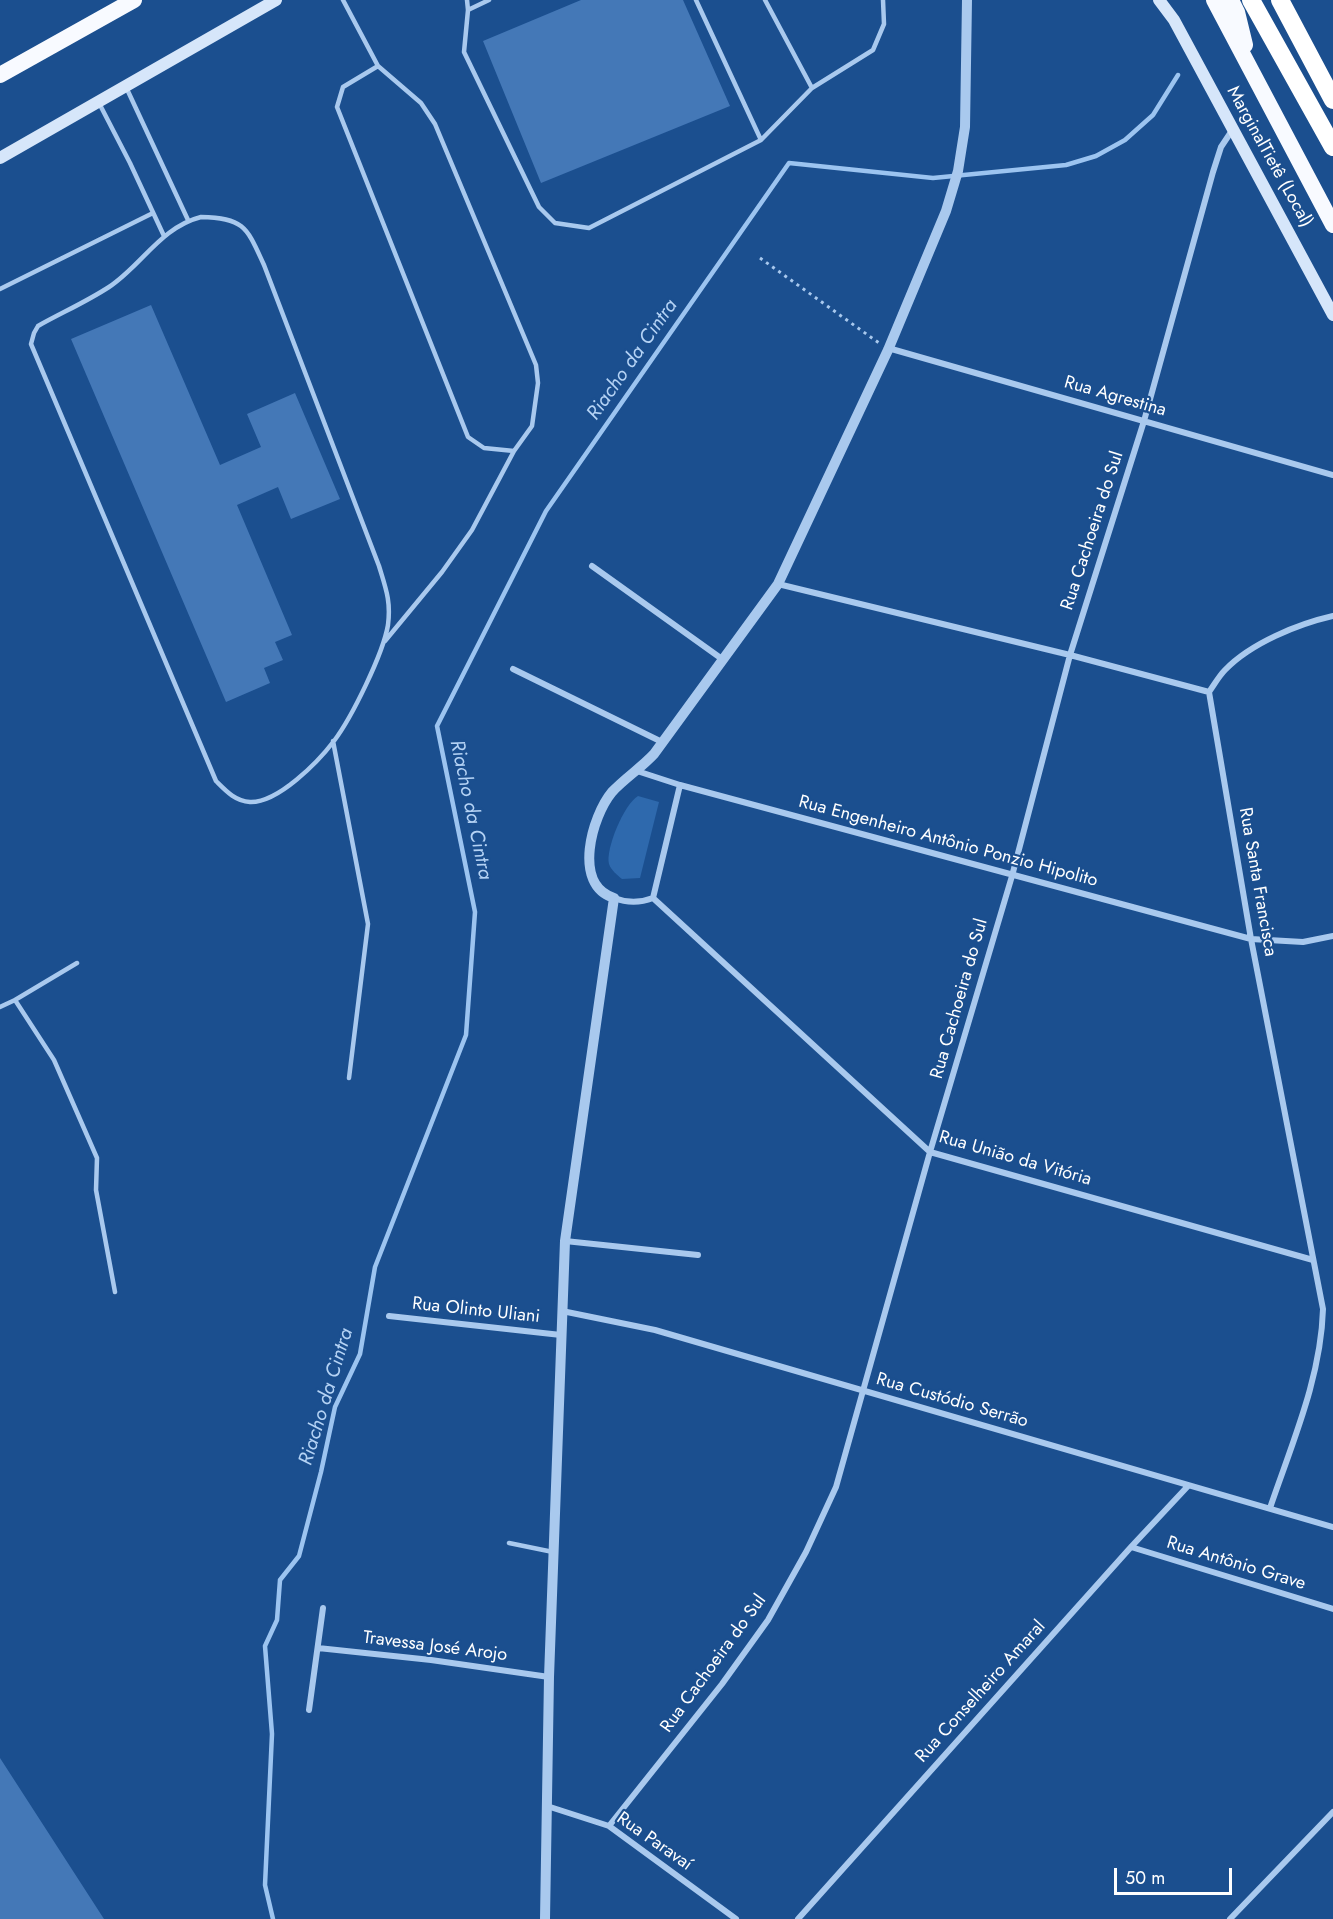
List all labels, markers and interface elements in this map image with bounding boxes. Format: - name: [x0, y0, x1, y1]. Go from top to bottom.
- street label: MarginalTietê (Local): [1221, 83, 1317, 231]
- water label: Riacho da Cintra: [582, 295, 684, 425]
- street label: Rua Agrestina: [1061, 372, 1169, 422]
- street label: Rua Cachoeira do Sul: [1057, 449, 1129, 613]
- water label: Riacho da Cintra: [443, 738, 497, 882]
- street label: Rua Engenheiro Antônio Ponzio Hipolito: [796, 792, 1100, 892]
- street label: Rua Santa Francisca: [1233, 806, 1281, 958]
- street label: Rua Cachoeira do Sul: [927, 916, 993, 1082]
- street label: Rua União da Vitória: [936, 1127, 1094, 1191]
- street label: Rua Olinto Uliani: [411, 1294, 541, 1328]
- water label: Riacho da Cintra: [295, 1326, 359, 1468]
- street label: Rua Custódio Serrão: [874, 1369, 1030, 1433]
- street label: Rua Antônio Grave: [1164, 1533, 1308, 1595]
- street label: Rua Cachoeira do Sul: [657, 1591, 771, 1737]
- street label: Rua Conselheiro Amaral: [911, 1616, 1051, 1768]
- street label: Travessa José Arojo: [362, 1627, 508, 1667]
- street label: Rua Paravaí: [612, 1808, 696, 1876]
- scale bar: [1117, 1856, 1236, 1894]
- text: 50 m: [1125, 1865, 1165, 1891]

